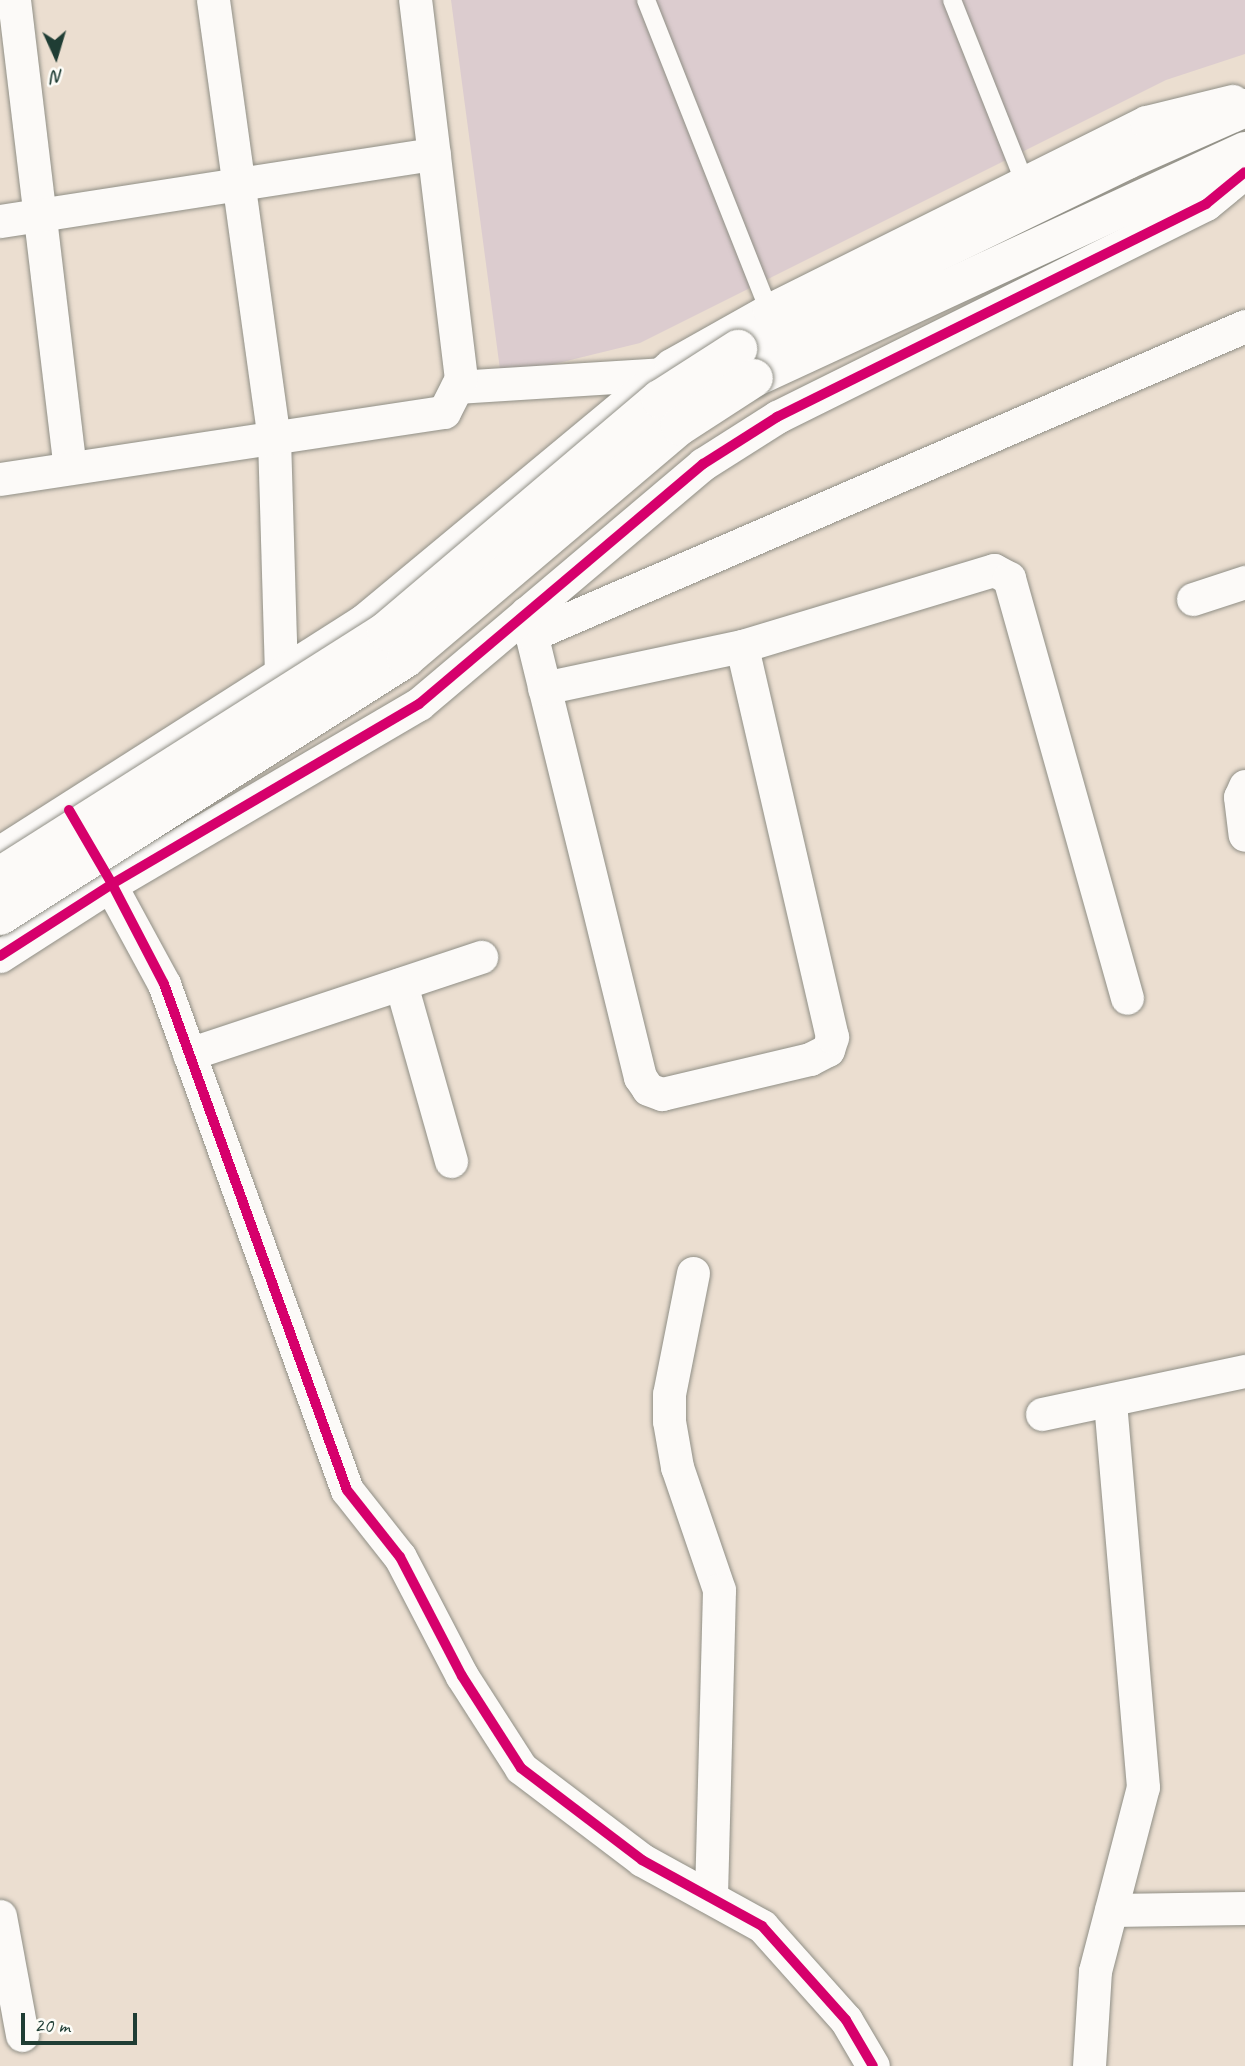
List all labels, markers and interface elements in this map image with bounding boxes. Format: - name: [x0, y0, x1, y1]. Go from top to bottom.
- north arrow: [21, 21, 91, 91]
- text: N: [51, 65, 64, 89]
- scale bar: [24, 2000, 140, 2044]
- text: 20 m: [34, 2012, 70, 2038]

